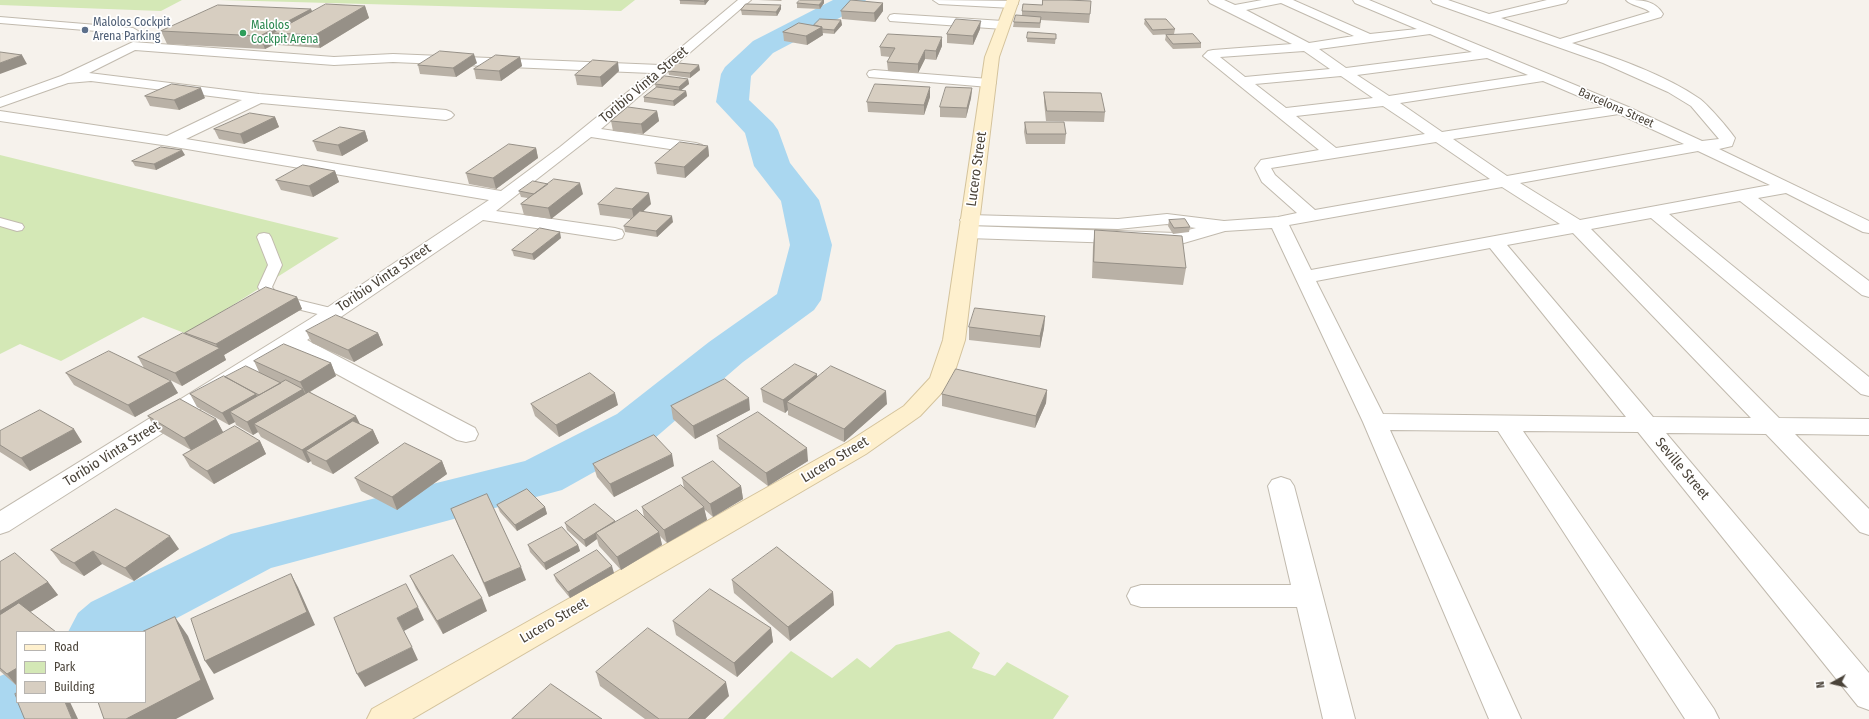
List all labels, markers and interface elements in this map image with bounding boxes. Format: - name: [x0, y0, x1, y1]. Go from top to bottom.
- place label: Malolos Cockpit Arena Parking: [93, 16, 170, 44]
- place label: Malolos Cockpit Arena: [251, 19, 318, 47]
- marker: Malolos Cockpit Arena Parking: [80, 25, 90, 35]
- marker: Malolos Cockpit Arena: [238, 28, 248, 38]
- street label: Toribio Vinta Street: [596, 43, 692, 127]
- street label: Barcelona Street: [1576, 85, 1656, 131]
- street label: Lucero Street: [963, 130, 991, 208]
- street label: Toribio Vinta Street: [334, 240, 434, 316]
- street label: Toribio Vinta Street: [61, 418, 163, 490]
- street label: Lucero Street: [798, 433, 872, 487]
- street label: Seville Street: [1651, 435, 1713, 503]
- street label: Lucero Street: [517, 595, 591, 647]
- legend: [16, 631, 146, 703]
- text: Road: [54, 640, 79, 654]
- text: Park: [54, 660, 75, 674]
- north arrow: [1813, 663, 1853, 703]
- text: Building: [54, 680, 94, 694]
- text: N: [1814, 681, 1828, 689]

